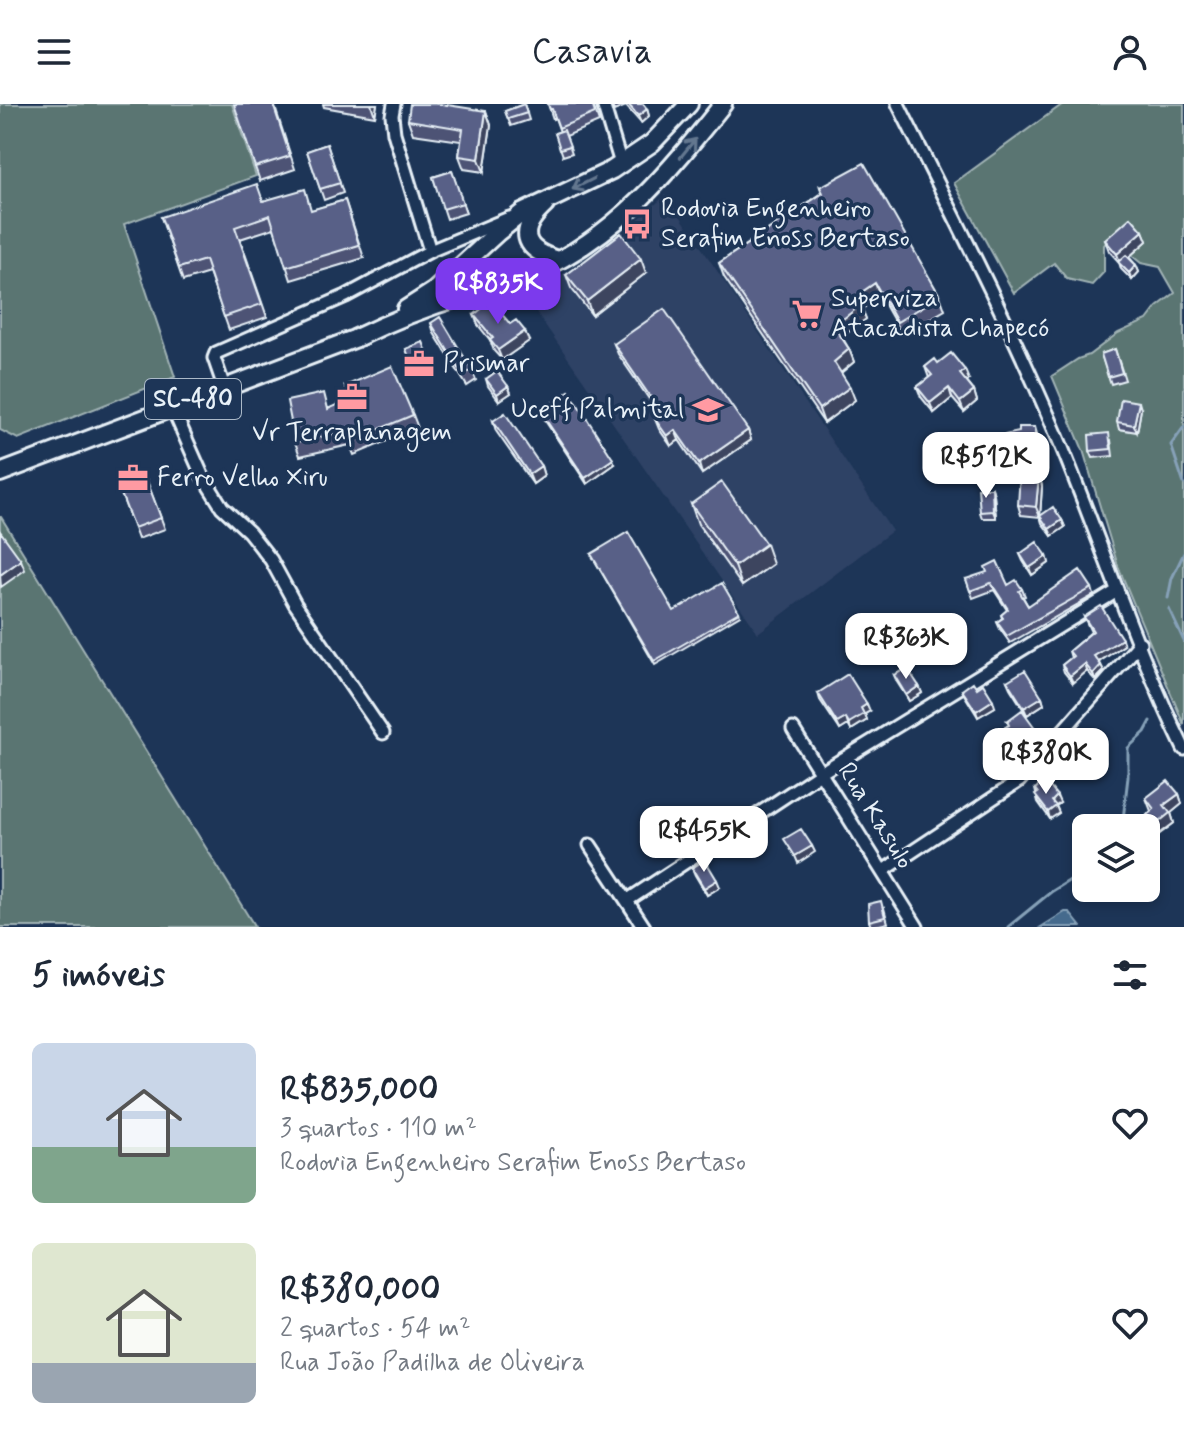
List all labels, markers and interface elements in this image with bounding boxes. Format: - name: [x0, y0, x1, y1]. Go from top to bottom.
- text: Casavia: [531, 29, 653, 76]
- icon: menu: [32, 30, 76, 74]
- icon: person: [1108, 30, 1152, 74]
- one-way arrow: [679, 138, 697, 158]
- one-way arrow: [572, 177, 596, 193]
- place label: Rodovia Engenheiro Serafim Enoss Bertaso: [661, 192, 910, 256]
- bus stop icon: Rodovia Engenheiro Serafim Enoss Bertaso: [620, 207, 654, 241]
- pin: R$835K: [433, 258, 563, 326]
- text: R$835K: [454, 267, 542, 301]
- place label: Superviza Atacadista Chapecó: [831, 282, 1049, 346]
- supermarket icon: Superviza Atacadista Chapecó: [790, 297, 824, 331]
- office icon: Prismar: [402, 347, 436, 381]
- place label: Prismar: [443, 347, 530, 381]
- road number: SC-480: [145, 379, 241, 419]
- office icon: Vr Terraplanagem: [335, 380, 369, 414]
- place label: Uceff Palmital: [511, 393, 684, 427]
- school or university icon: Uceff Palmital: [691, 393, 725, 427]
- place label: Vr Terraplanagem: [252, 416, 452, 452]
- pin: R$512K: [921, 432, 1051, 500]
- text: R$512K: [940, 441, 1032, 475]
- office icon: Ferro Velho Xiru: [116, 461, 150, 495]
- place label: Ferro Velho Xiru: [157, 461, 328, 495]
- pin: R$363K: [841, 613, 971, 681]
- text: R$363K: [863, 622, 949, 656]
- pin: R$380K: [981, 728, 1111, 796]
- text: R$380K: [1001, 737, 1091, 771]
- street label: Rua Kasulo: [829, 756, 921, 876]
- pin: R$455K: [639, 806, 769, 874]
- map controls: [1072, 814, 1160, 902]
- button: layers: [1072, 814, 1160, 902]
- text: R$455K: [658, 815, 750, 849]
- text: 5 imóveis: [32, 953, 165, 998]
- icon: filters: [1108, 953, 1152, 997]
- text: R$835,000: [280, 1067, 439, 1112]
- icon: home: [96, 1075, 192, 1171]
- icon: heart: [1108, 1101, 1152, 1145]
- text: 3 quartos · 110 m²: [280, 1112, 477, 1146]
- text: Rodovia Engenheiro Serafim Enoss Bertaso: [280, 1146, 746, 1180]
- text: R$380,000: [280, 1267, 441, 1312]
- icon: home: [96, 1275, 192, 1371]
- icon: heart: [1108, 1301, 1152, 1345]
- text: 2 quartos · 54 m²: [280, 1312, 471, 1346]
- text: Rua João Padilha de Oliveira: [280, 1346, 585, 1380]

